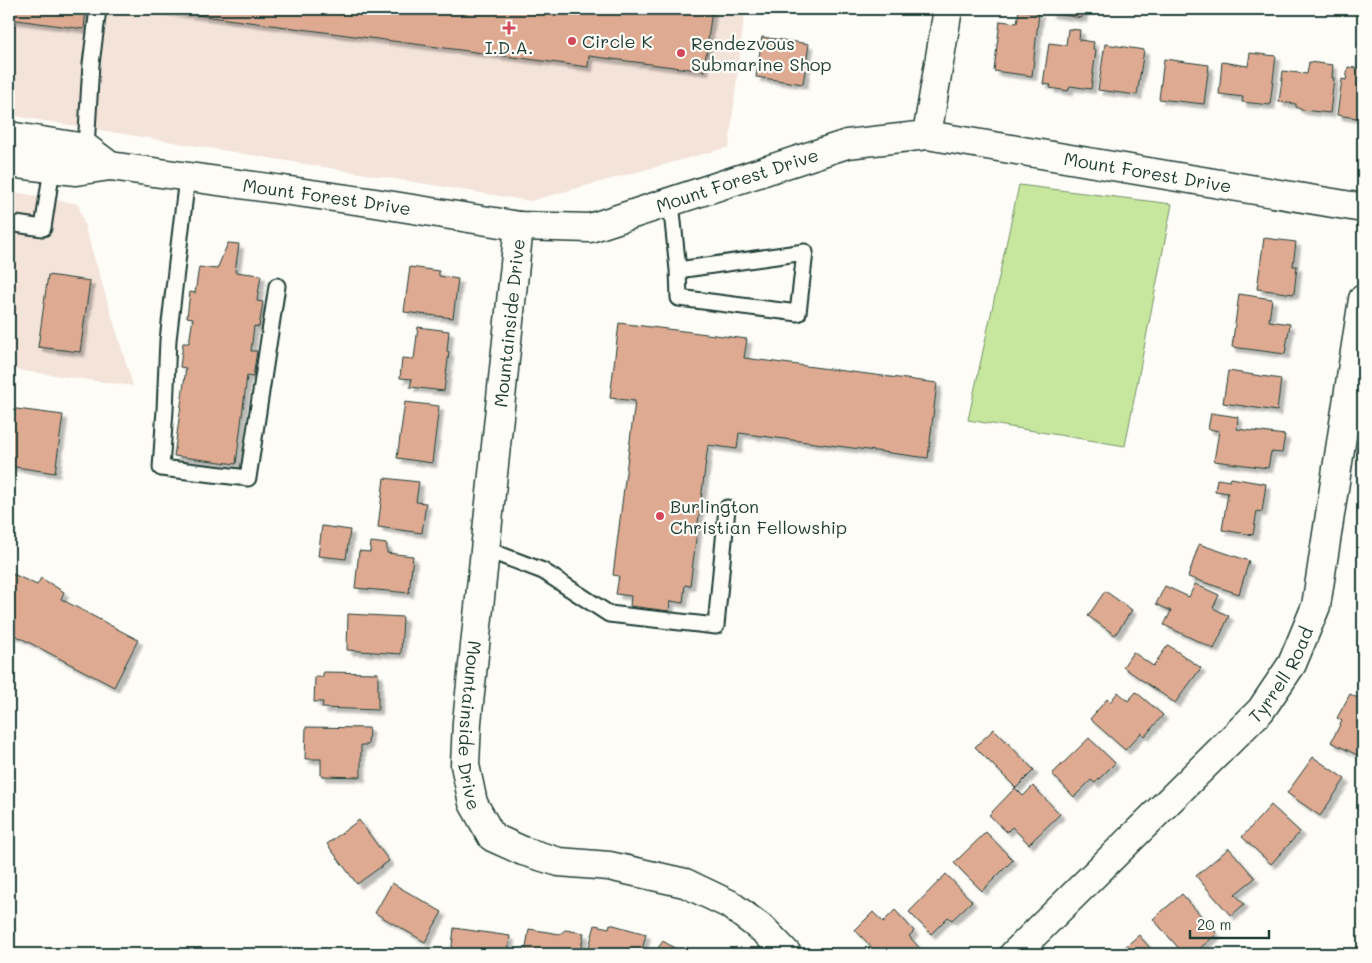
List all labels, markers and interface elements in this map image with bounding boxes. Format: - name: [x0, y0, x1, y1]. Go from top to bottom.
- marker: I.D.A.: [503, 22, 515, 34]
- place label: Circle K: [582, 29, 652, 53]
- place label: Rendezvous Submarine Shop: [691, 31, 832, 76]
- place label: I.D.A.: [485, 35, 533, 59]
- marker: Circle K: [566, 35, 578, 47]
- marker: Rendezvous Submarine Shop: [675, 47, 687, 59]
- street label: Mount Forest Drive: [653, 142, 821, 218]
- street label: Mount Forest Drive: [1062, 146, 1233, 198]
- street label: Mount Forest Drive: [241, 173, 413, 221]
- street label: Mountainside Drive: [488, 237, 530, 409]
- place label: Burlington Christian Fellowship: [670, 494, 847, 539]
- marker: Burlington Christian Fellowship: [654, 510, 666, 522]
- street label: Tyrrell Road: [1243, 623, 1318, 728]
- street label: Mountainside Drive: [453, 640, 487, 814]
- scale bar: [1190, 908, 1268, 940]
- text: 20 m: [1197, 914, 1231, 934]

